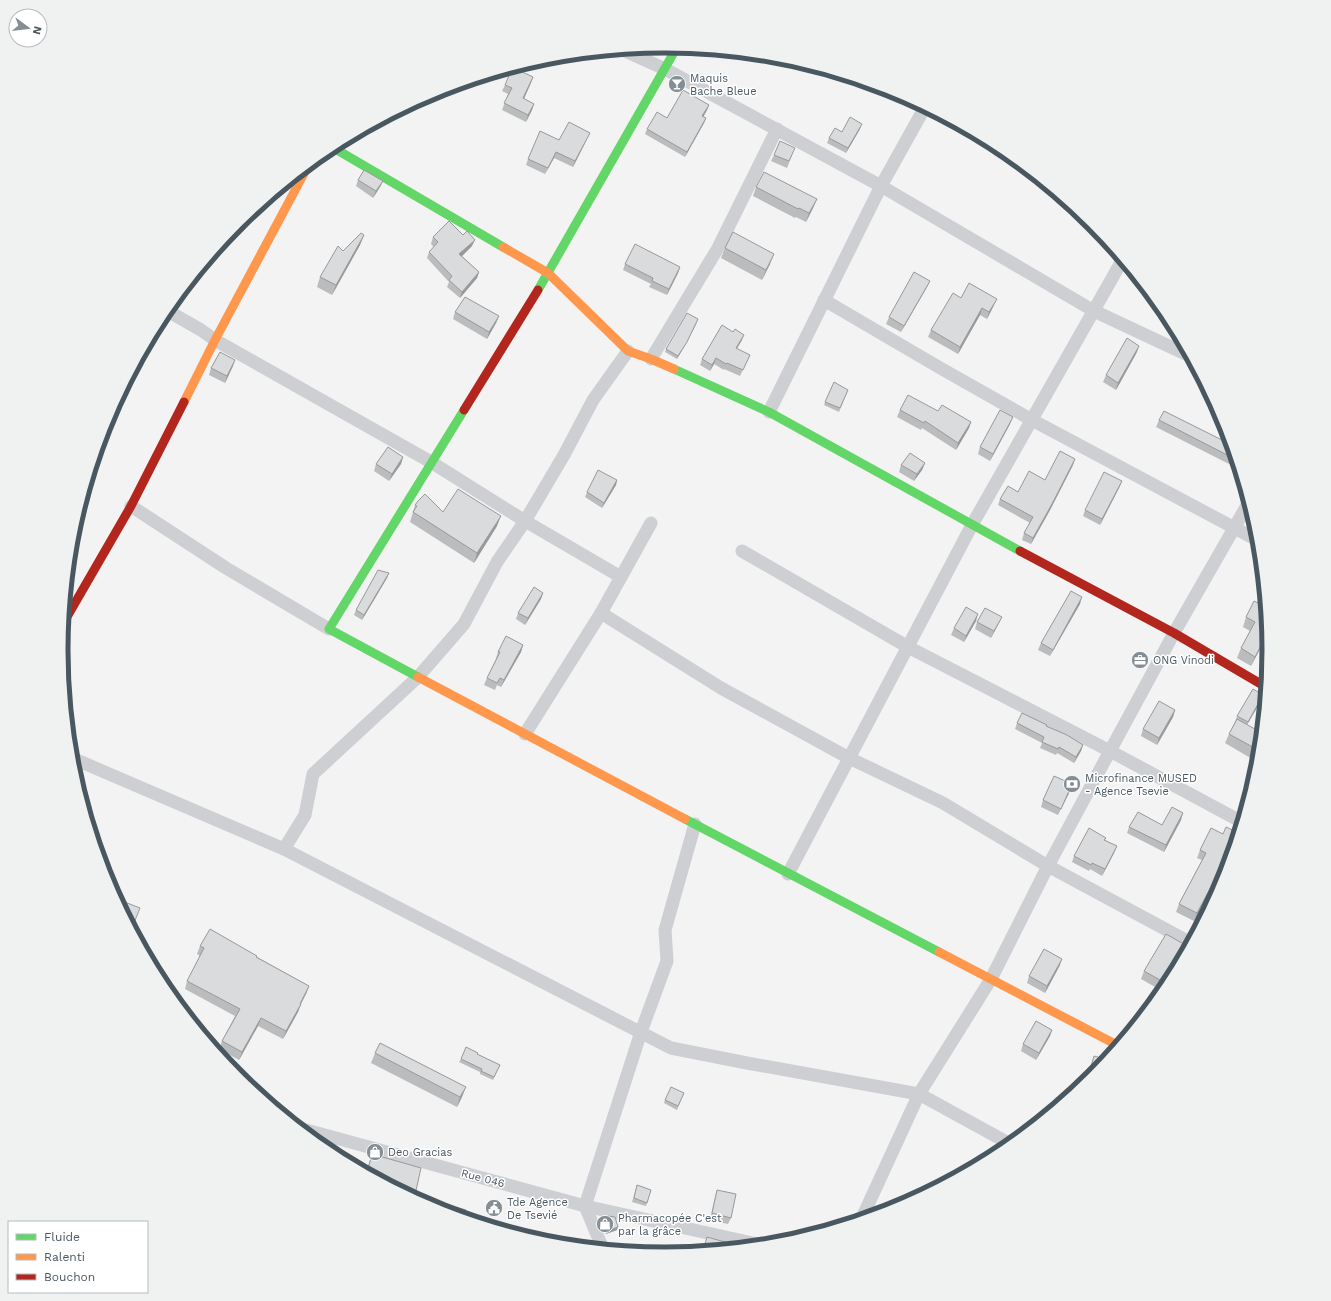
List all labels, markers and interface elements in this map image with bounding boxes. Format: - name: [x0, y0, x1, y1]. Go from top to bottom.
- north arrow: [8, 8, 48, 48]
- text: N: [30, 25, 45, 36]
- place label: Maquis Bache Bleue: [690, 72, 757, 98]
- bar icon: Maquis Bache Bleue: [667, 74, 687, 94]
- office icon: ONG Vinodi: [1130, 650, 1150, 670]
- place label: ONG Vinodi: [1153, 654, 1214, 667]
- place label: Microfinance MUSED - Agence Tsevie: [1085, 772, 1197, 798]
- bank icon: Microfinance MUSED - Agence Tsevie: [1062, 774, 1082, 794]
- shop icon: Deo Gracias: [365, 1142, 385, 1162]
- place label: Deo Gracias: [388, 1146, 452, 1159]
- street label: Rue 046: [460, 1166, 506, 1191]
- place label: Tde Agence De Tsevié: [507, 1196, 568, 1222]
- public building icon: Tde Agence De Tsevié: [484, 1198, 504, 1218]
- place label: Pharmacopée C'est par la grâce: [618, 1212, 722, 1238]
- shop icon: Pharmacopée C'est par la grâce: [595, 1214, 615, 1234]
- legend: [8, 1221, 148, 1293]
- text: Fluide: [44, 1230, 80, 1244]
- text: Ralenti: [44, 1250, 85, 1264]
- text: Bouchon: [44, 1270, 95, 1284]

